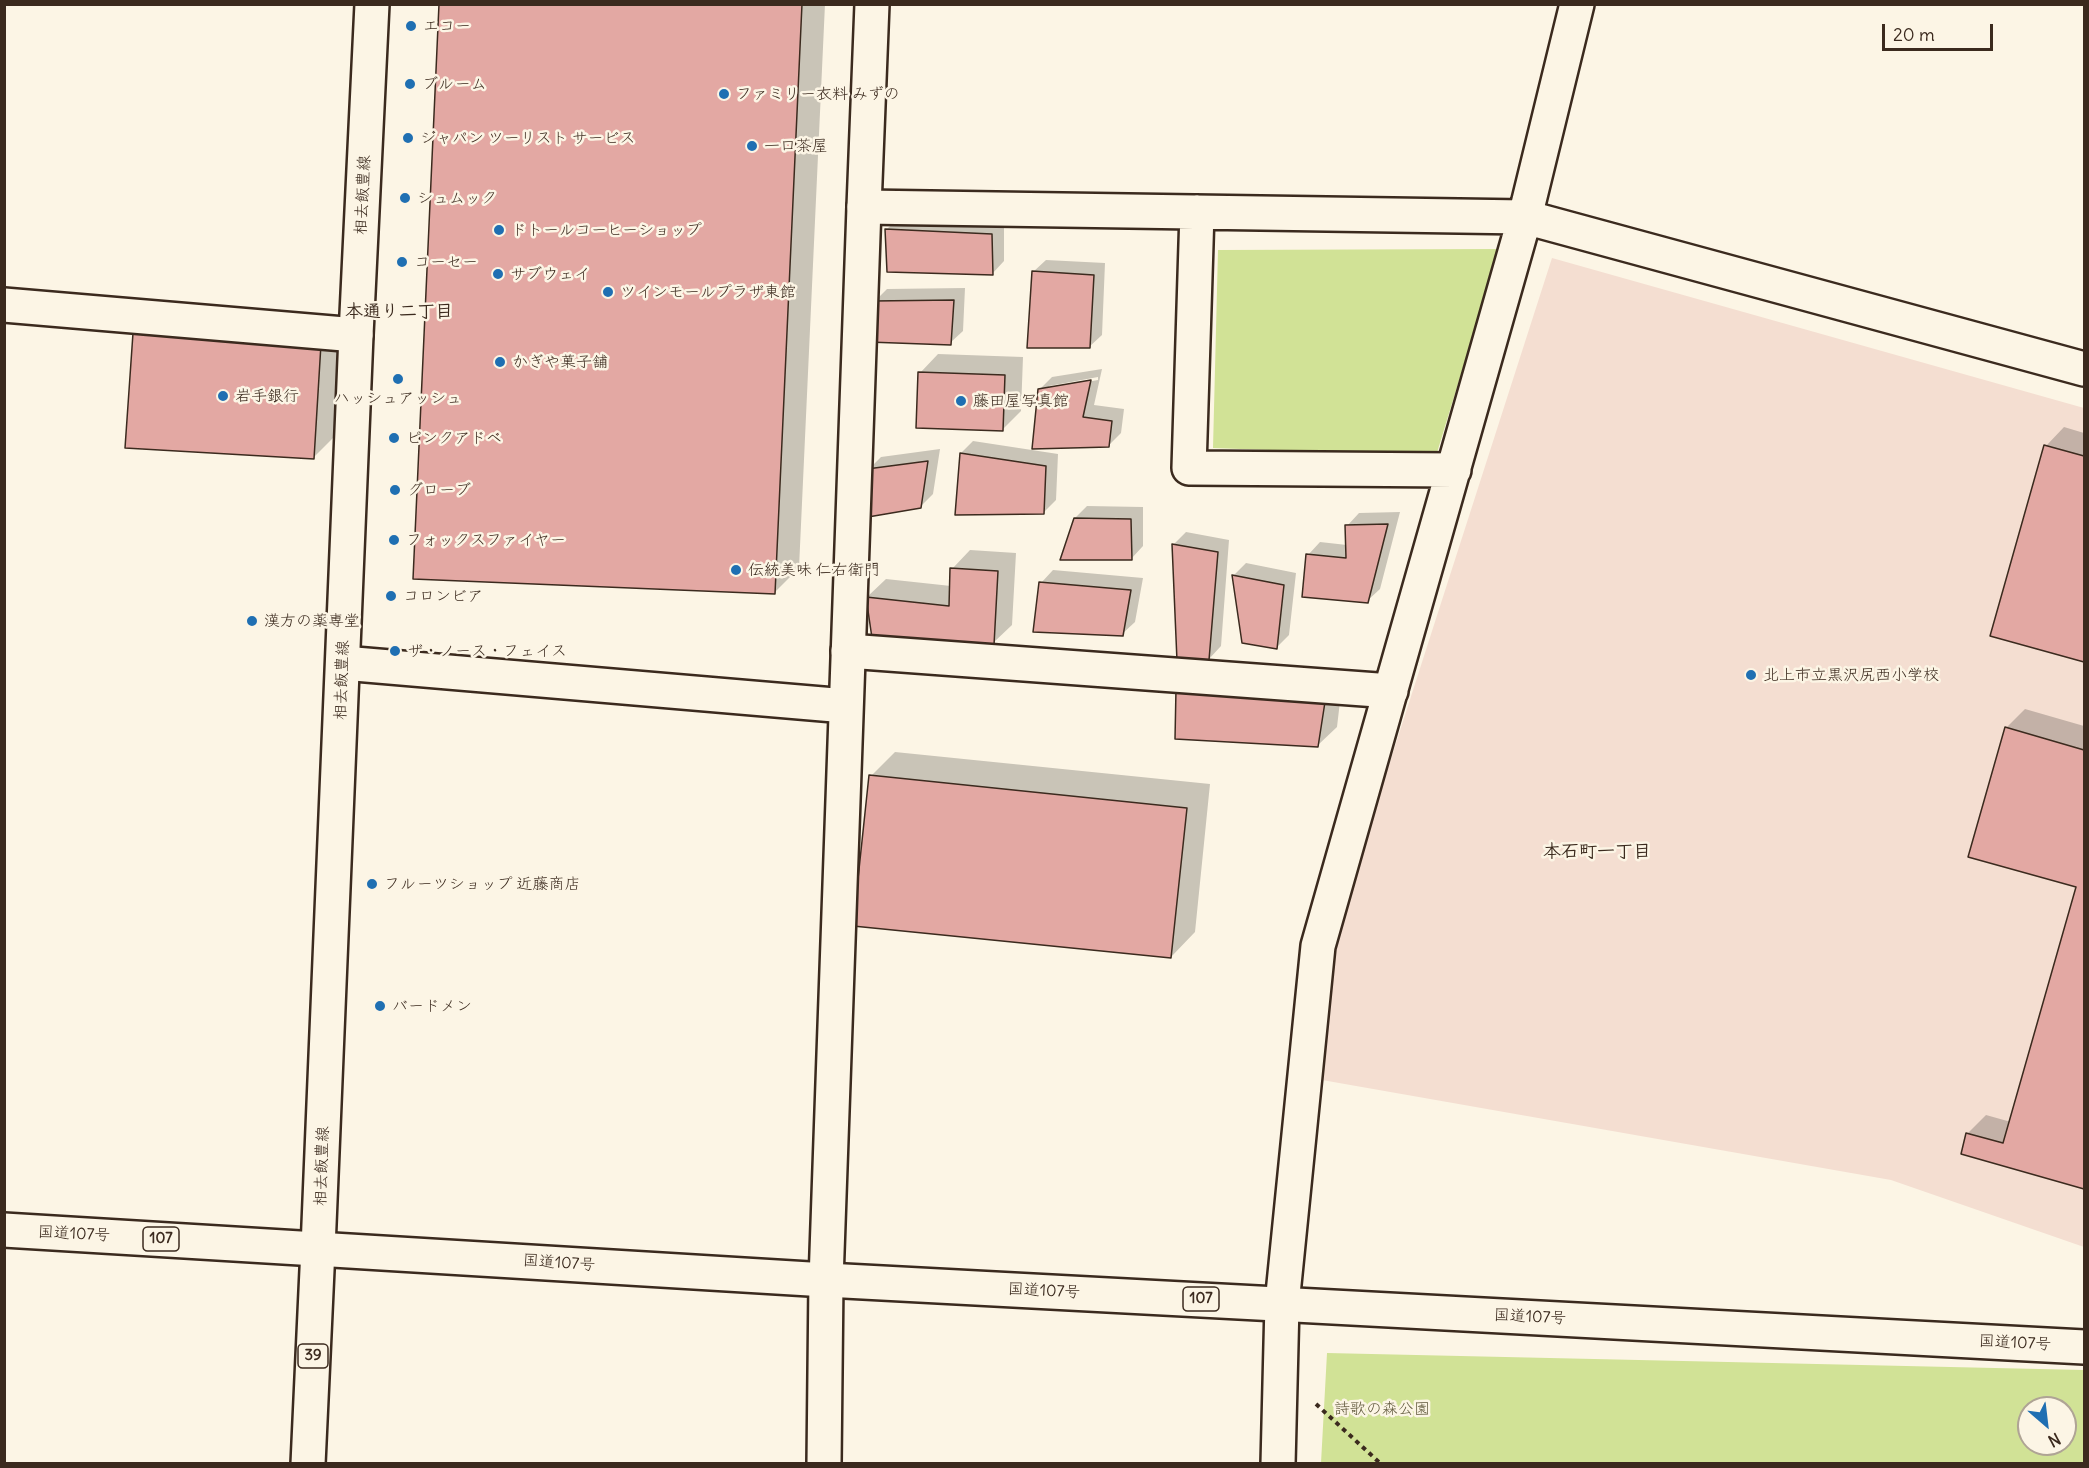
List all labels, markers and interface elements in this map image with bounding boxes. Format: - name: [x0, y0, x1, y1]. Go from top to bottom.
- scale bar: [1885, 12, 1996, 50]
- place label: エコー: [423, 16, 471, 36]
- marker: エコー: [404, 19, 418, 33]
- text: 20 m: [1893, 23, 1935, 46]
- place label: ブルーム: [422, 74, 487, 94]
- marker: ブルーム: [403, 77, 417, 91]
- place label: ファミリー衣料 みずの: [736, 84, 900, 104]
- marker: ファミリー衣料 みずの: [717, 87, 731, 101]
- place label: ジャパン ツーリスト サービス: [420, 128, 636, 148]
- marker: ジャパン ツーリスト サービス: [401, 131, 415, 145]
- place label: 一口茶屋: [764, 136, 828, 156]
- marker: 一口茶屋: [745, 139, 759, 153]
- street label: 相去飯豊線: [351, 155, 375, 235]
- place label: シュムック: [417, 188, 497, 208]
- marker: シュムック: [398, 191, 412, 205]
- place label: ドトールコーヒーショップ: [511, 220, 702, 240]
- marker: ドトールコーヒーショップ: [492, 223, 506, 237]
- place label: コーセー: [414, 252, 478, 272]
- marker: コーセー: [395, 255, 409, 269]
- place label: サブウェイ: [510, 264, 590, 284]
- marker: サブウェイ: [491, 267, 505, 281]
- place label: ツインモールプラザ東館: [620, 282, 796, 302]
- marker: ツインモールプラザ東館: [601, 285, 615, 299]
- district label: 本通り二丁目: [345, 301, 453, 323]
- place label: かぎや菓子舗: [512, 352, 608, 372]
- marker: かぎや菓子舗: [493, 355, 507, 369]
- marker: ハッシュアッシュ: [391, 372, 405, 386]
- place label: 岩手銀行: [235, 386, 299, 406]
- place label: ハッシュアッシュ: [334, 388, 462, 408]
- marker: 岩手銀行: [216, 389, 230, 403]
- place label: 藤田屋写真館: [973, 391, 1069, 411]
- marker: 藤田屋写真館: [954, 394, 968, 408]
- place label: ピンクアドベ: [406, 428, 502, 448]
- marker: ピンクアドベ: [387, 431, 401, 445]
- place label: グローブ: [407, 480, 471, 500]
- marker: グローブ: [388, 483, 402, 497]
- place label: フォックスファイヤー: [406, 530, 566, 550]
- marker: フォックスファイヤー: [387, 533, 401, 547]
- place label: 伝統美味 仁右衛門: [748, 560, 880, 580]
- marker: 伝統美味 仁右衛門: [729, 563, 743, 577]
- place label: コロンビア: [403, 586, 483, 606]
- marker: コロンビア: [384, 589, 398, 603]
- place label: 漢方の薬専堂: [264, 611, 360, 631]
- marker: 漢方の薬専堂: [245, 614, 259, 628]
- street label: 相去飯豊線: [331, 640, 353, 720]
- place label: ザ・ノース・フェイス: [407, 641, 567, 661]
- marker: ザ・ノース・フェイス: [388, 644, 402, 658]
- place label: 北上市立黒沢尻西小学校: [1763, 665, 1939, 685]
- marker: 北上市立黒沢尻西小学校: [1744, 668, 1758, 682]
- district label: 本石町一丁目: [1543, 841, 1651, 863]
- place label: フルーツショップ 近藤商店: [384, 874, 580, 894]
- marker: フルーツショップ 近藤商店: [365, 877, 379, 891]
- place label: バードメン: [392, 996, 472, 1016]
- marker: バードメン: [373, 999, 387, 1013]
- street label: 相去飯豊線: [311, 1126, 333, 1206]
- street label: 国道107号: [37, 1223, 111, 1245]
- road number: 107: [143, 1227, 179, 1251]
- street label: 国道107号: [522, 1251, 596, 1275]
- street label: 国道107号: [1007, 1280, 1081, 1302]
- road number: 107: [1183, 1287, 1219, 1311]
- street label: 国道107号: [1493, 1306, 1567, 1328]
- street label: 国道107号: [1978, 1332, 2052, 1354]
- road number: 39: [298, 1344, 328, 1368]
- north arrow: [2017, 1396, 2077, 1456]
- park label: 詩歌の森公園: [1334, 1399, 1430, 1419]
- text: N: [2045, 1429, 2064, 1452]

